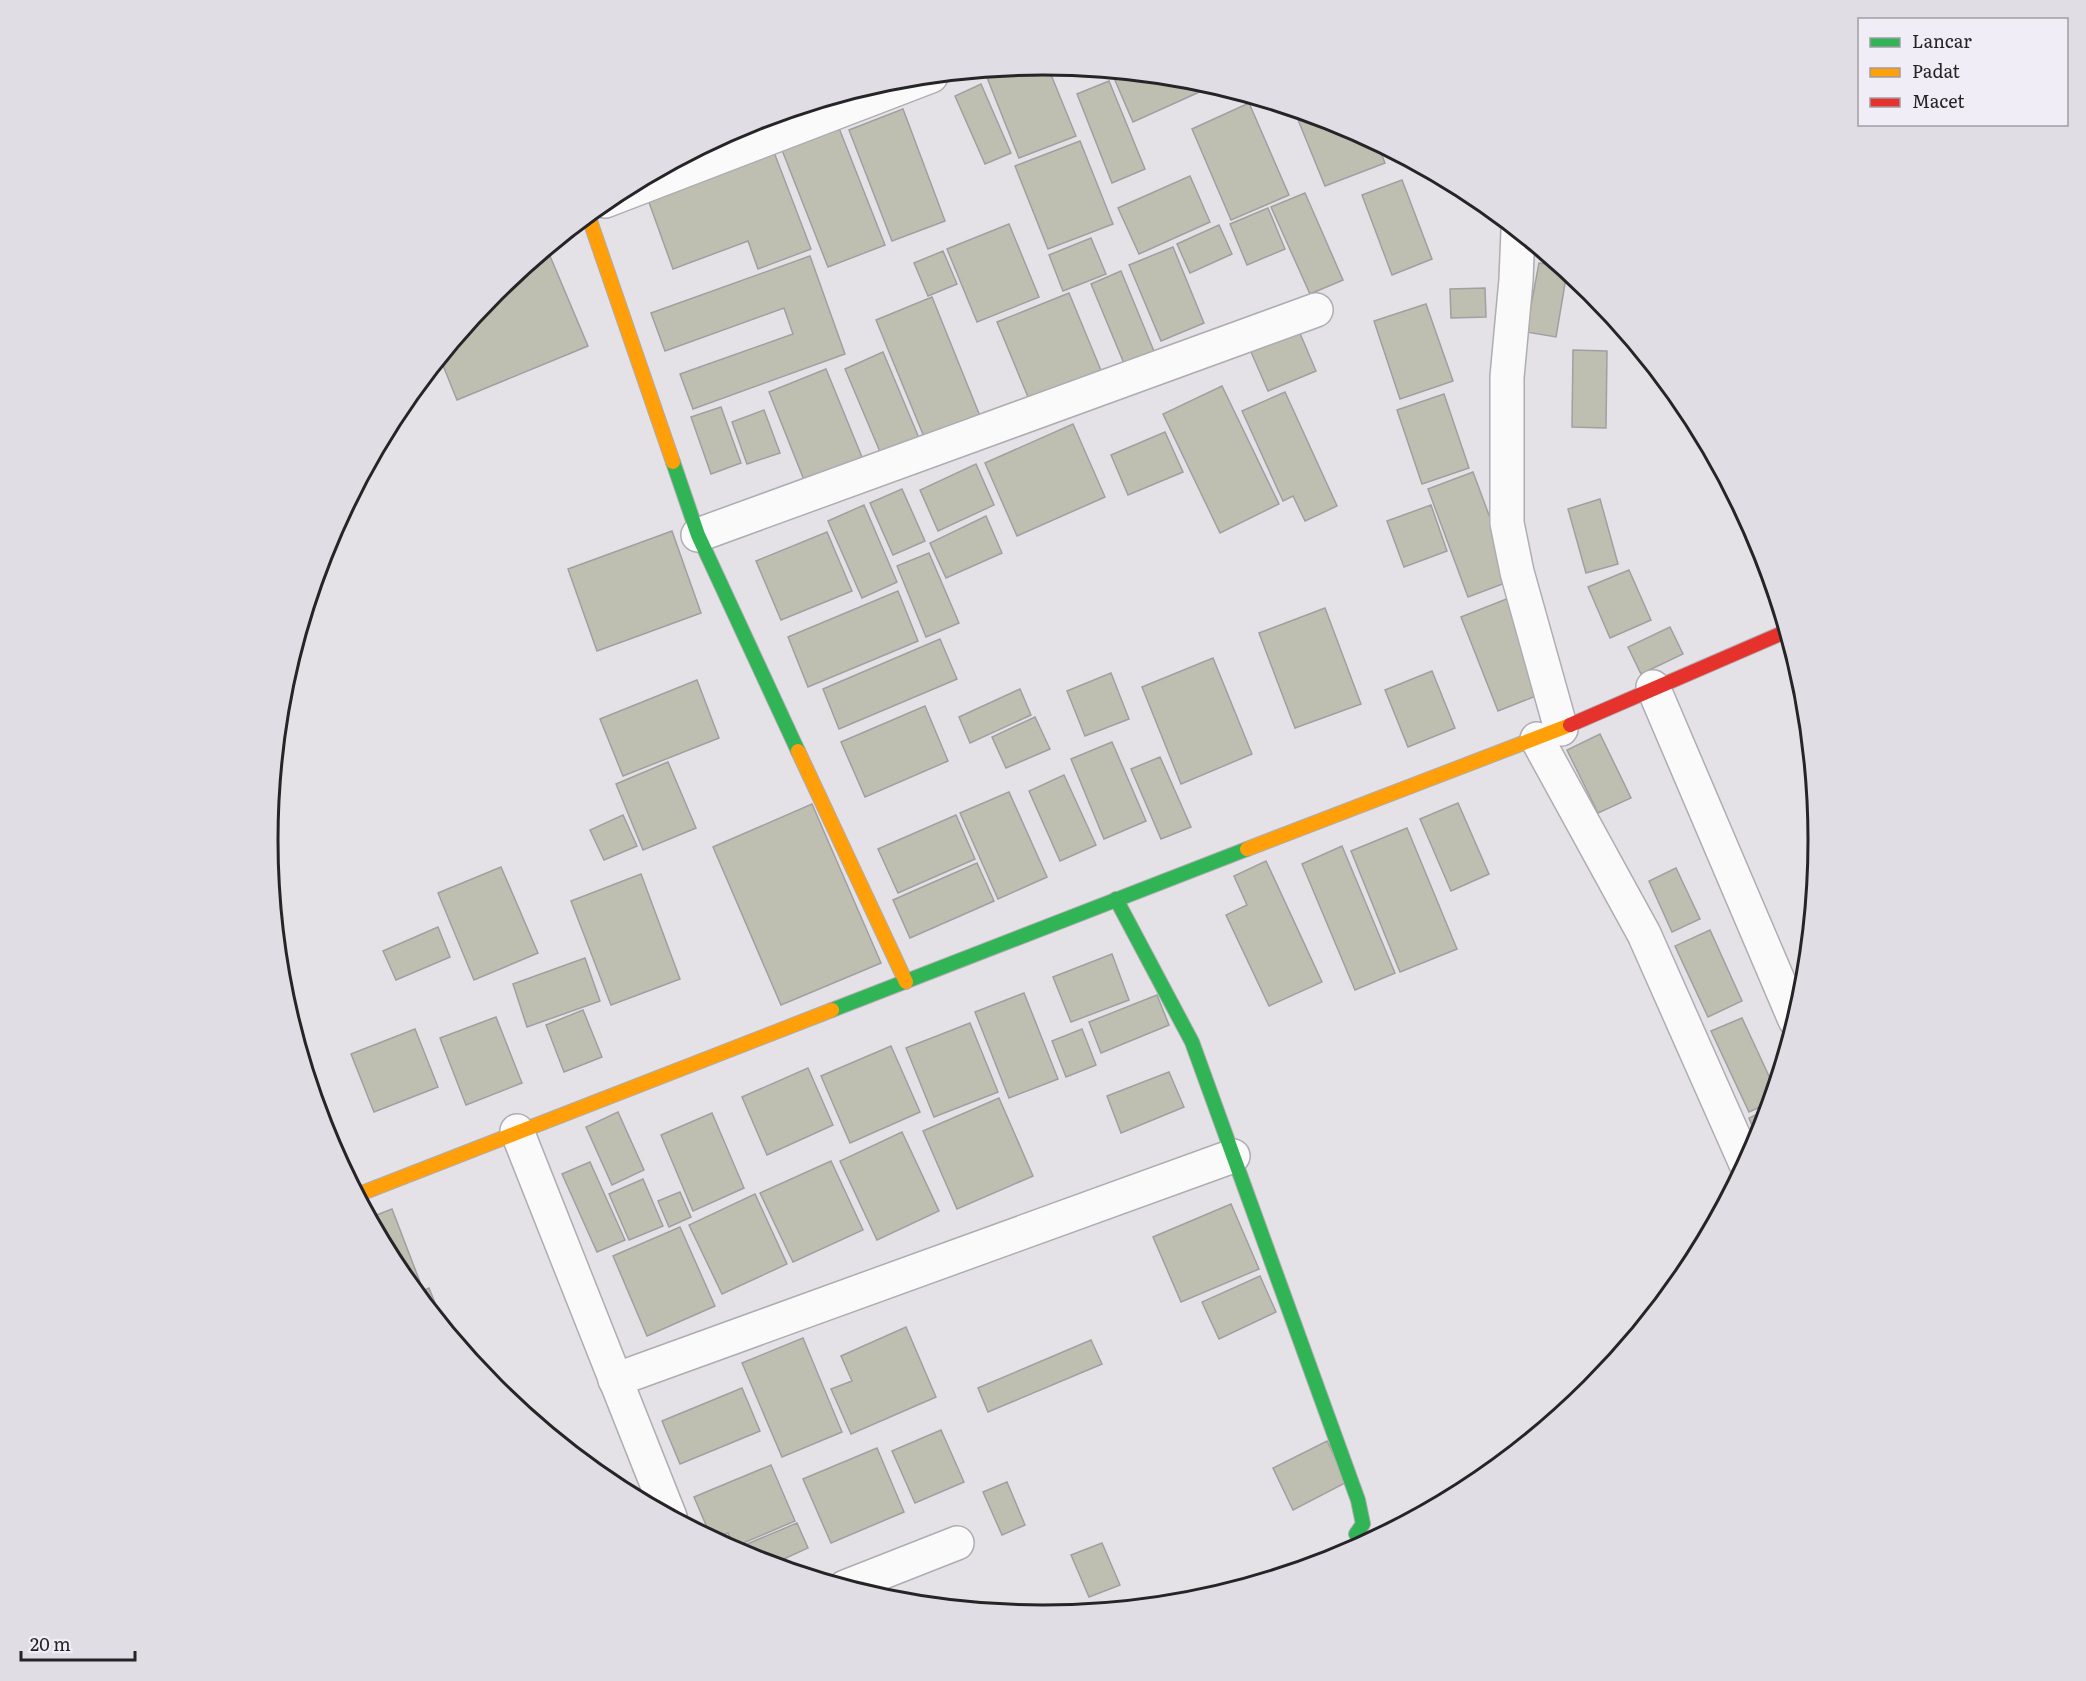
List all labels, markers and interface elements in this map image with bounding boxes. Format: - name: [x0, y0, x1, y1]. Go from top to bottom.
- legend: [1858, 18, 2068, 126]
- text: Lancar: [1912, 27, 1972, 54]
- text: Padat: [1912, 57, 1961, 84]
- text: Macet: [1912, 87, 1965, 114]
- scale bar: [21, 1624, 135, 1662]
- text: 20 m: [30, 1630, 71, 1657]

